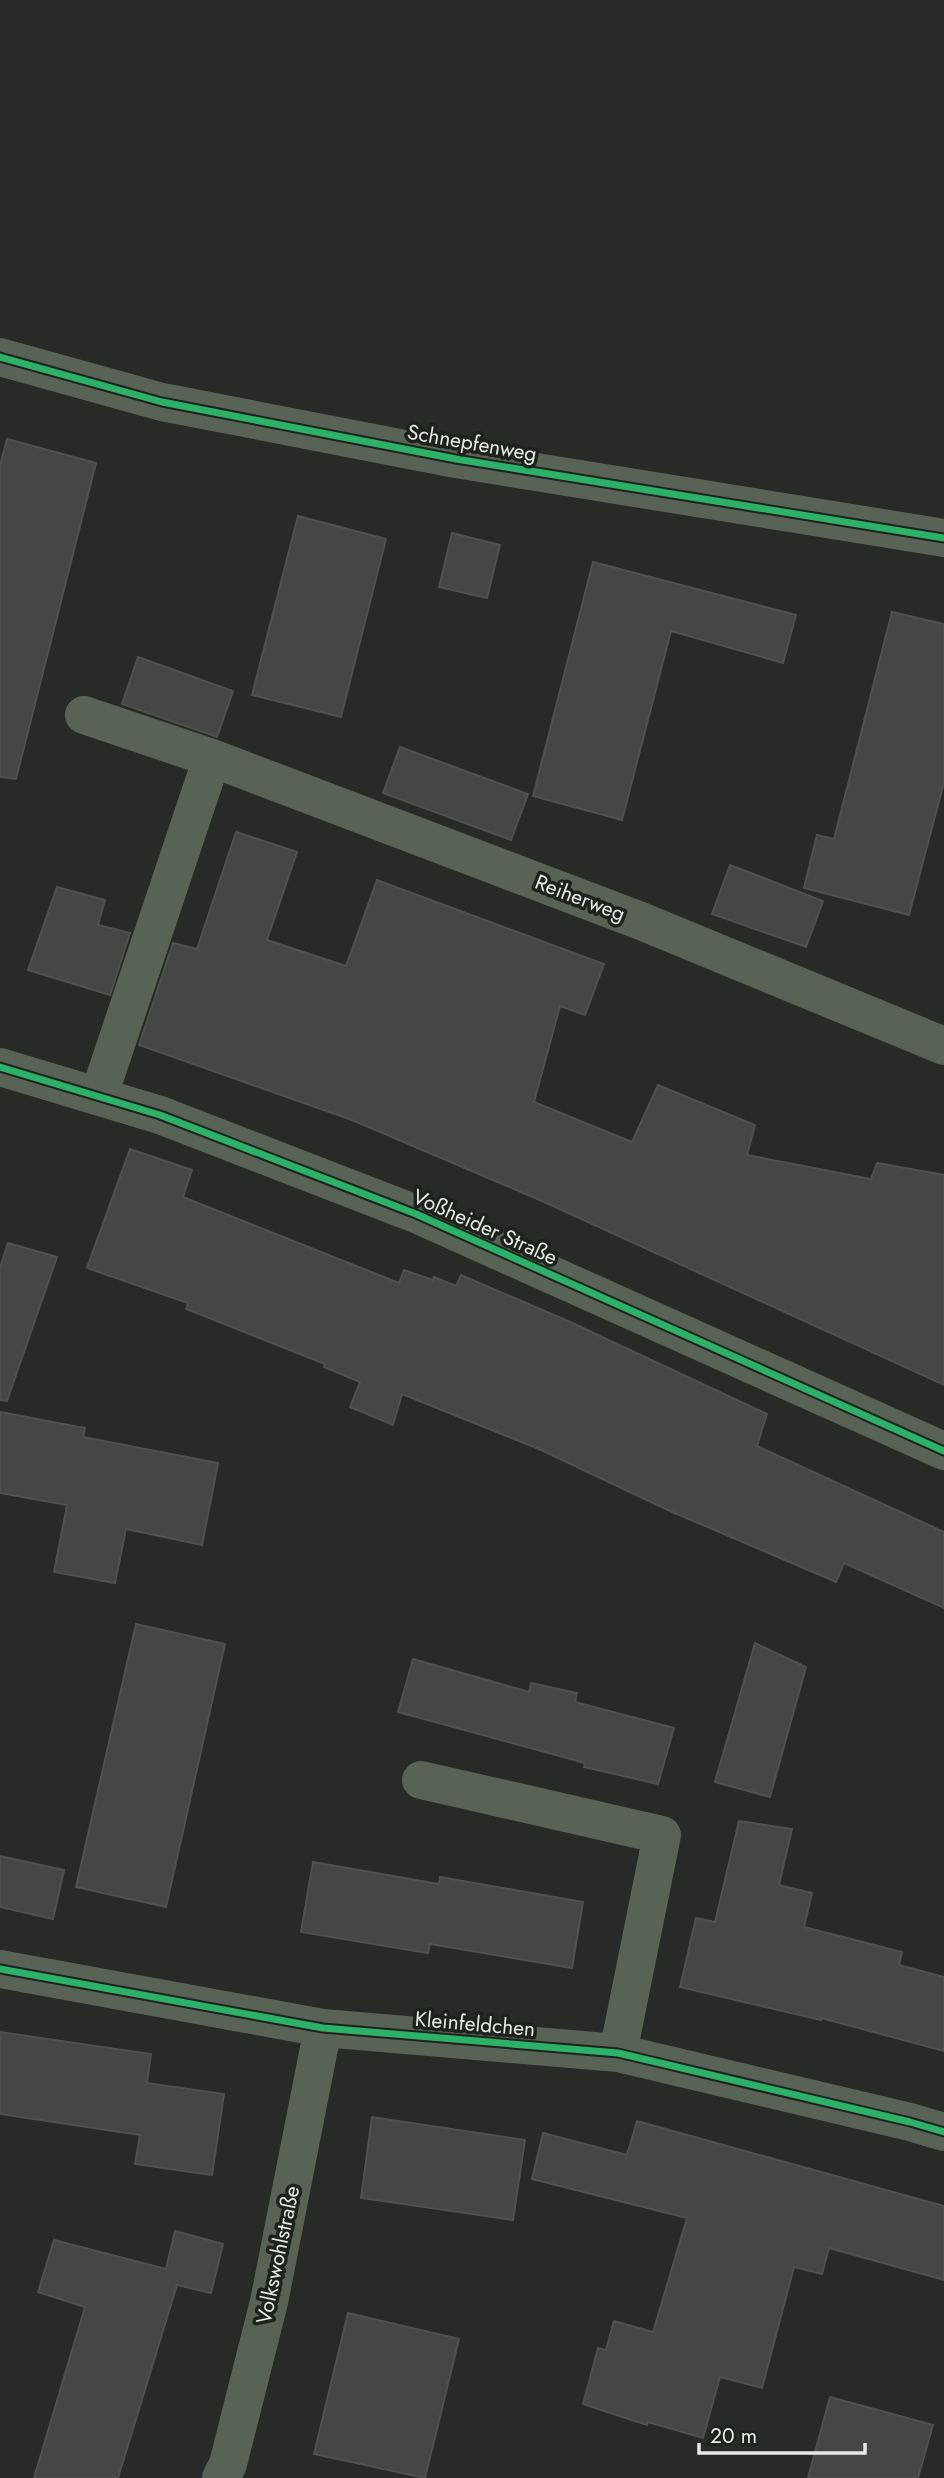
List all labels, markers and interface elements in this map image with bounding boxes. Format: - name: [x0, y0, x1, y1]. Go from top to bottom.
- street label: Schnepfenweg: [405, 417, 539, 469]
- street label: Reiherweg: [531, 867, 629, 929]
- street label: Voßheider Straße: [408, 1182, 562, 1272]
- street label: Kleinfeldchen: [414, 2004, 536, 2044]
- street label: Volkswohlstraße: [249, 2183, 307, 2327]
- scale bar: [699, 2412, 865, 2456]
- text: 20 m: [710, 2421, 757, 2451]

